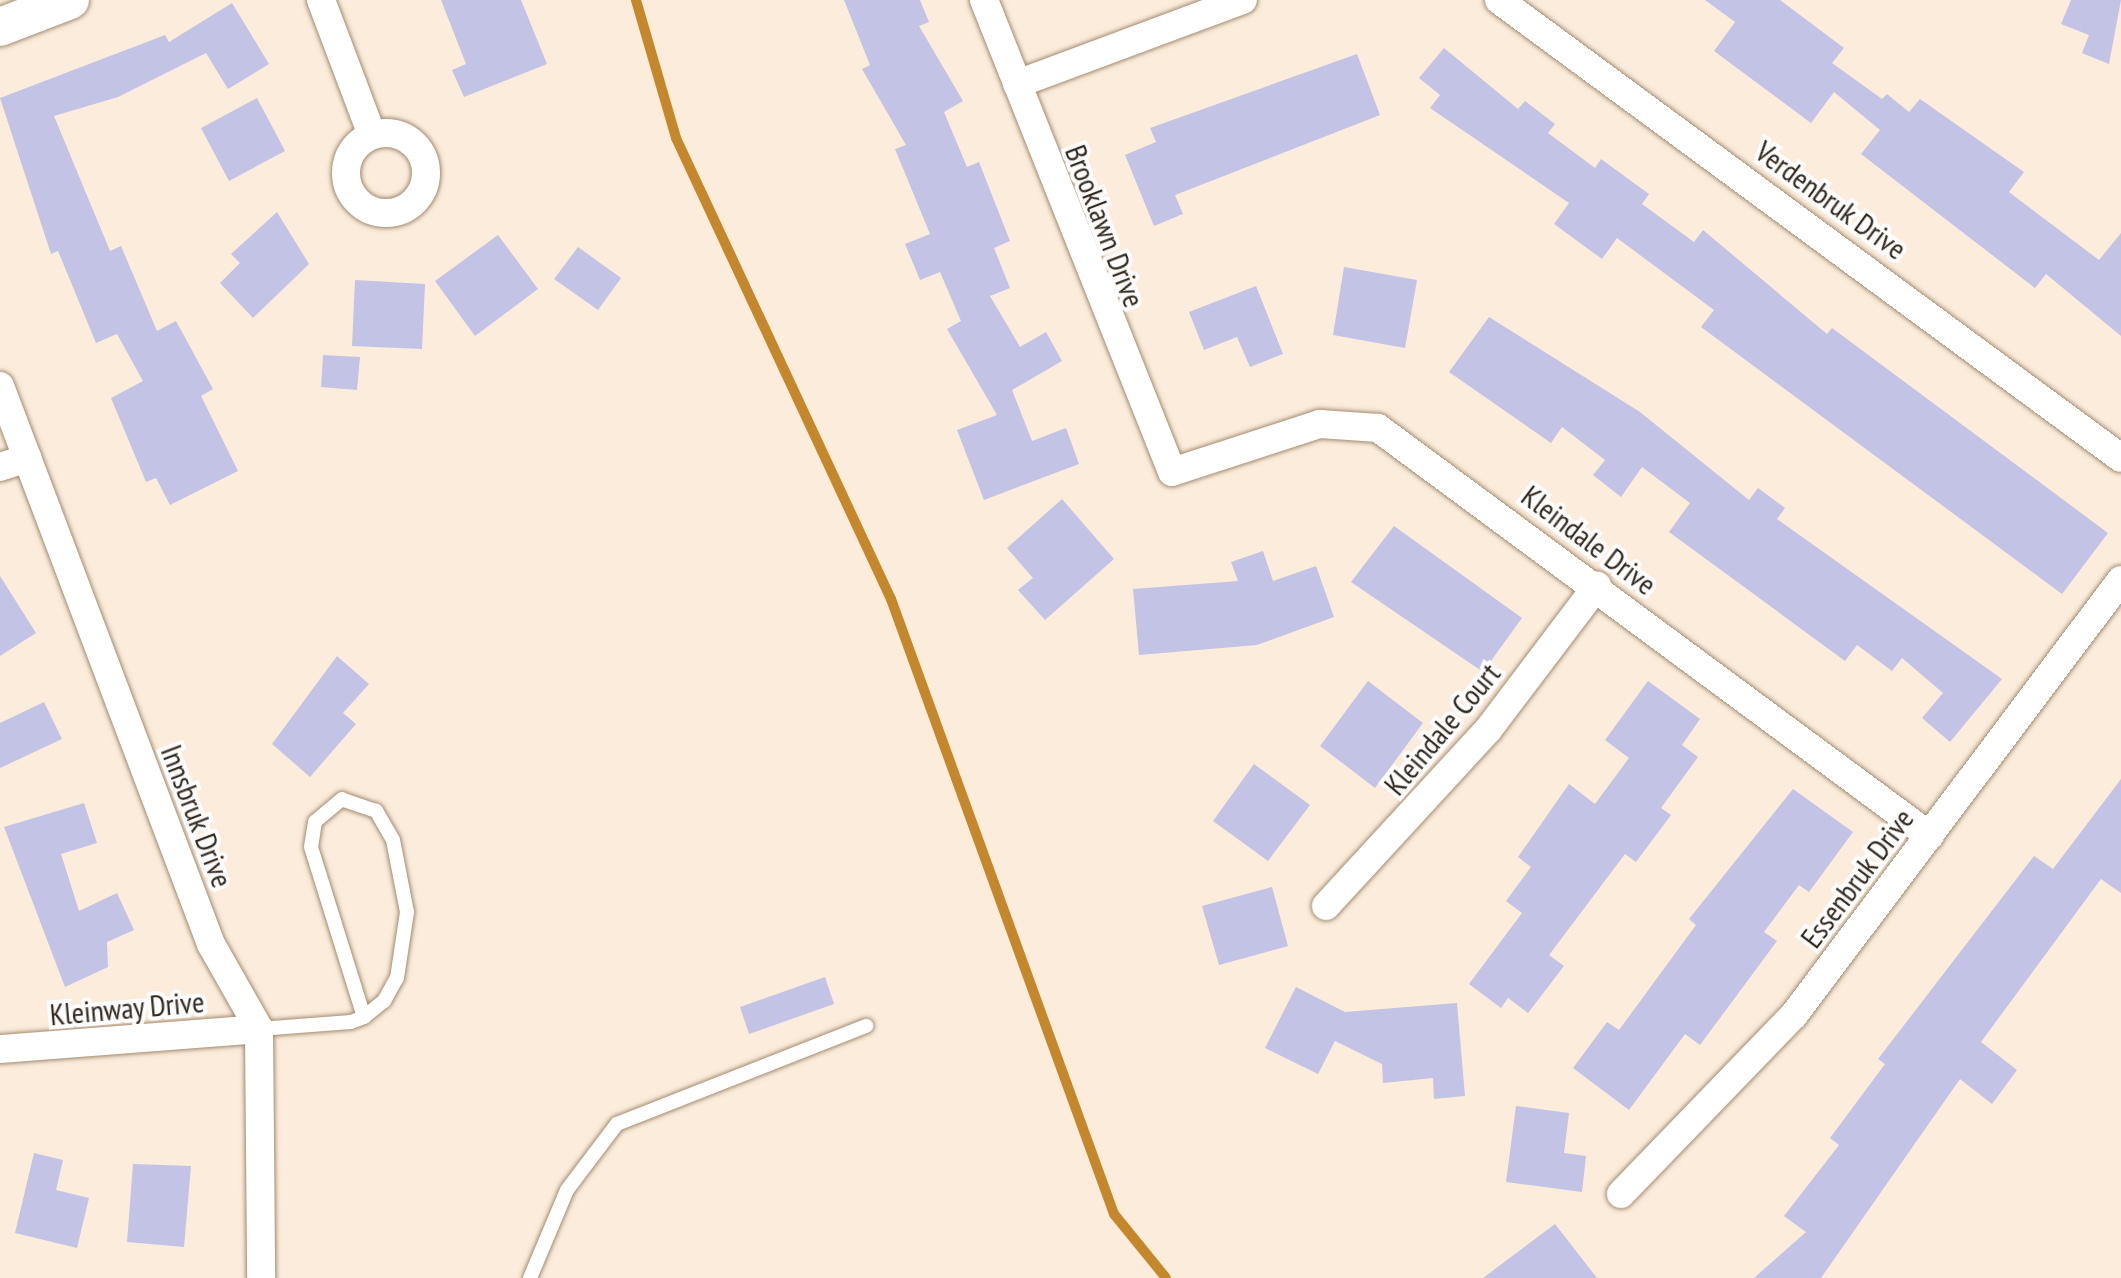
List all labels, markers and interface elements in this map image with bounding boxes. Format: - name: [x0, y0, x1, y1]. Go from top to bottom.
- street label: Verdenbruk Drive: [1748, 133, 1914, 267]
- street label: Brooklawn Drive: [1058, 140, 1152, 312]
- street label: Kleindale Drive: [1515, 478, 1663, 602]
- street label: Kleindale Court: [1377, 656, 1507, 802]
- street label: Innsbruk Drive: [153, 739, 241, 893]
- street label: Essenbruk Drive: [1793, 801, 1921, 955]
- street label: Kleinway Drive: [48, 983, 206, 1033]

